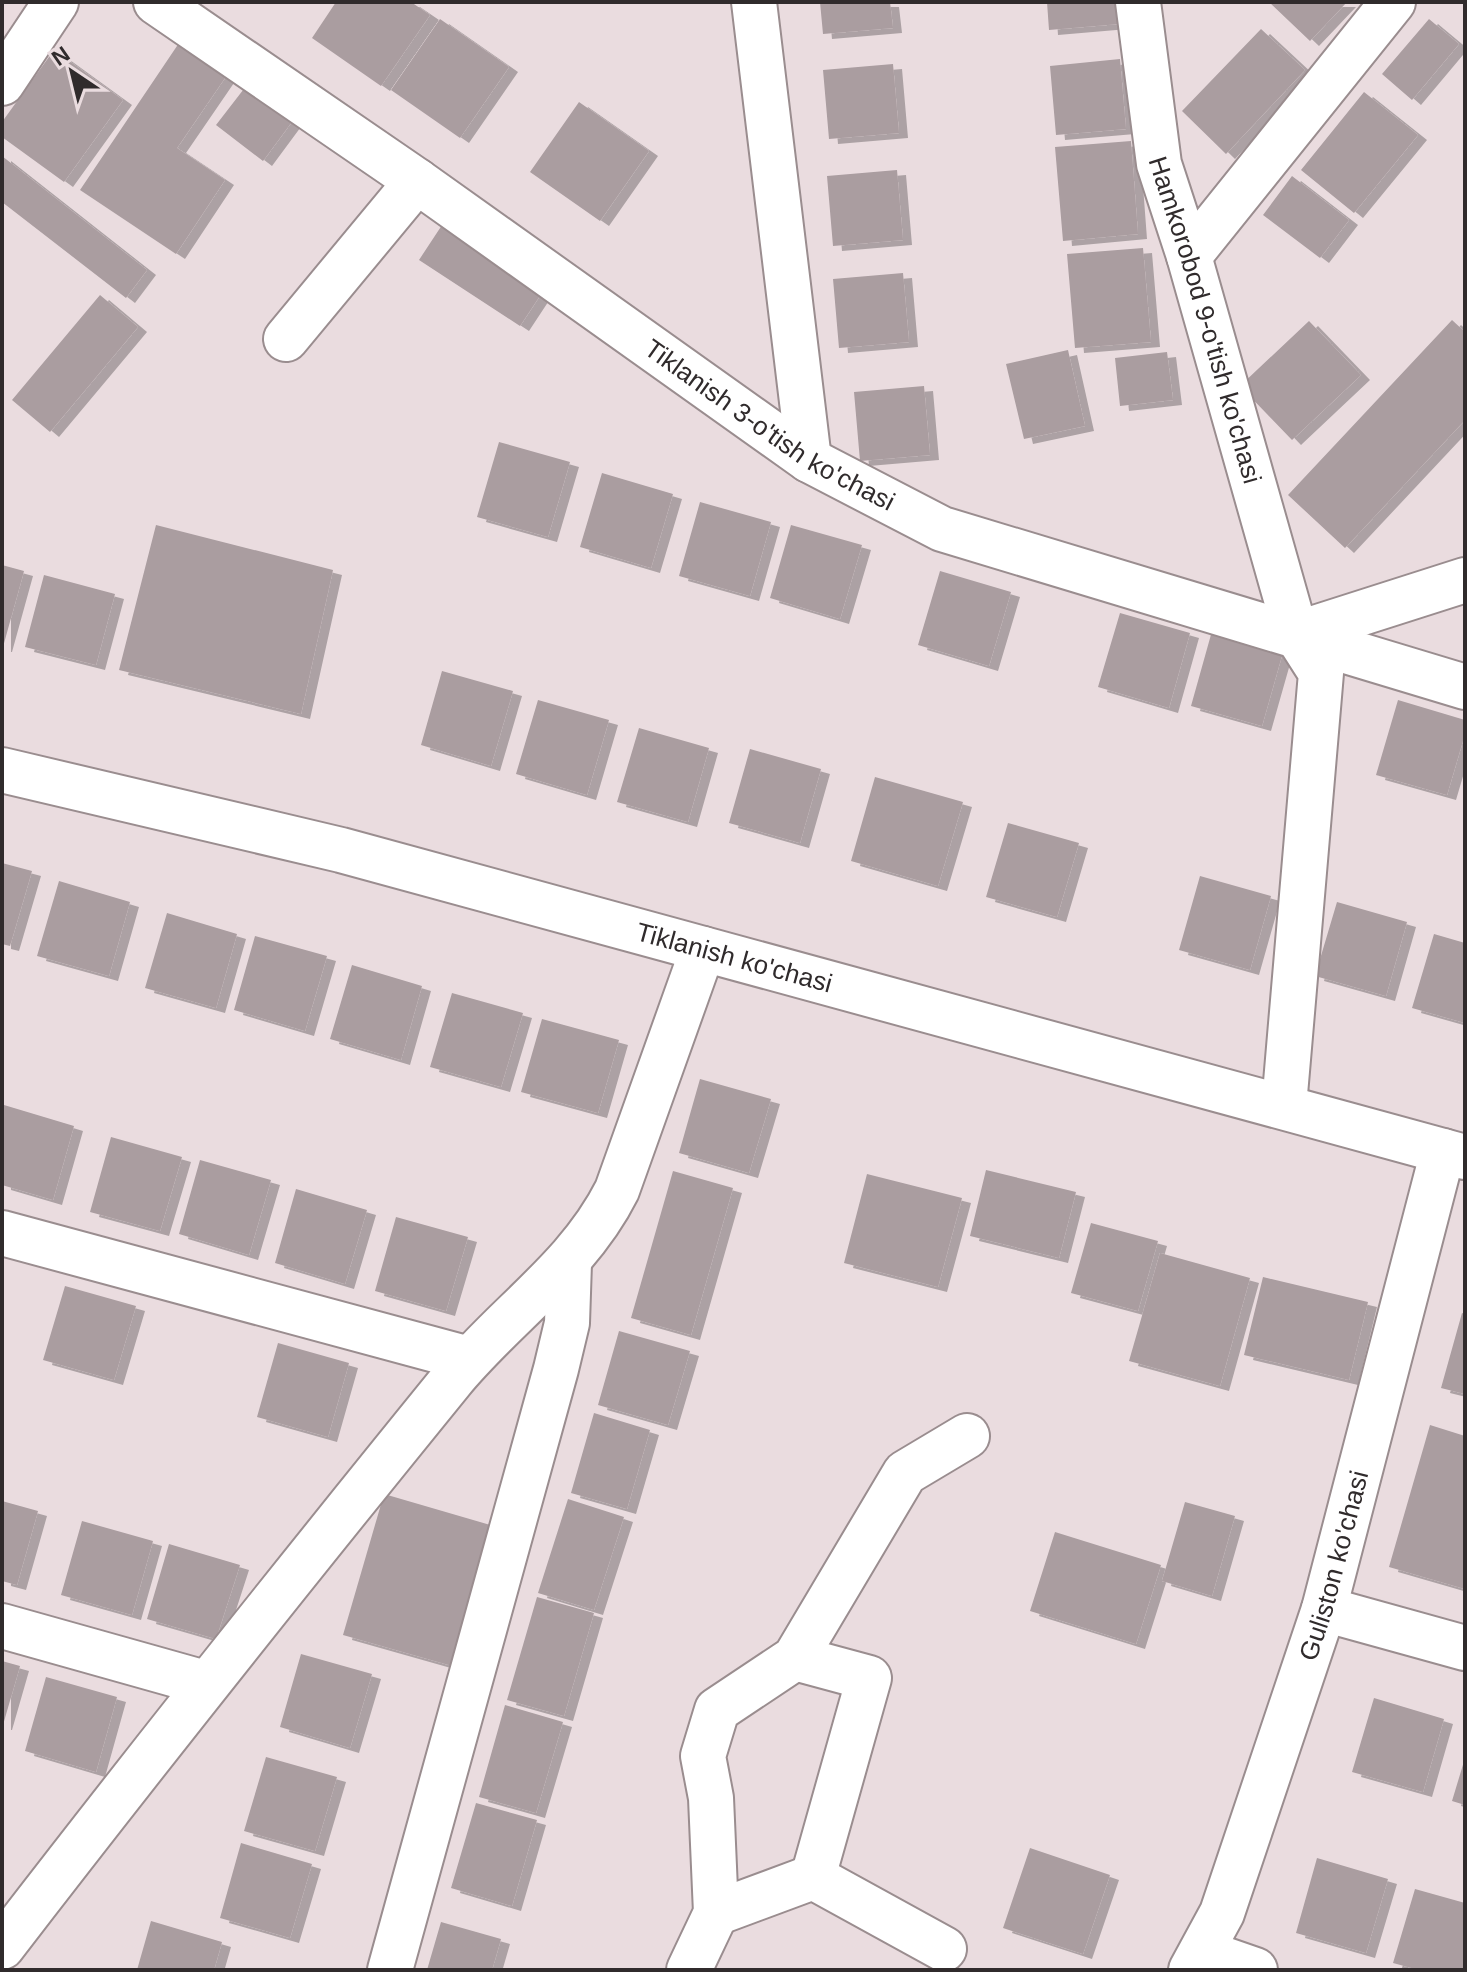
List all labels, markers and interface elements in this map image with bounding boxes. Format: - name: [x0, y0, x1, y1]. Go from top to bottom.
- north arrow: [32, 32, 112, 112]
- text: N: [47, 41, 74, 71]
- street label: Hamkorobod 9-o'tish ko'chasi: [1143, 153, 1268, 487]
- street label: Tiklanish 3-o'tish ko'chasi: [639, 333, 900, 517]
- street label: Tiklanish ko'chasi: [633, 916, 836, 999]
- street label: Guliston ko'chasi: [1293, 1467, 1374, 1664]

